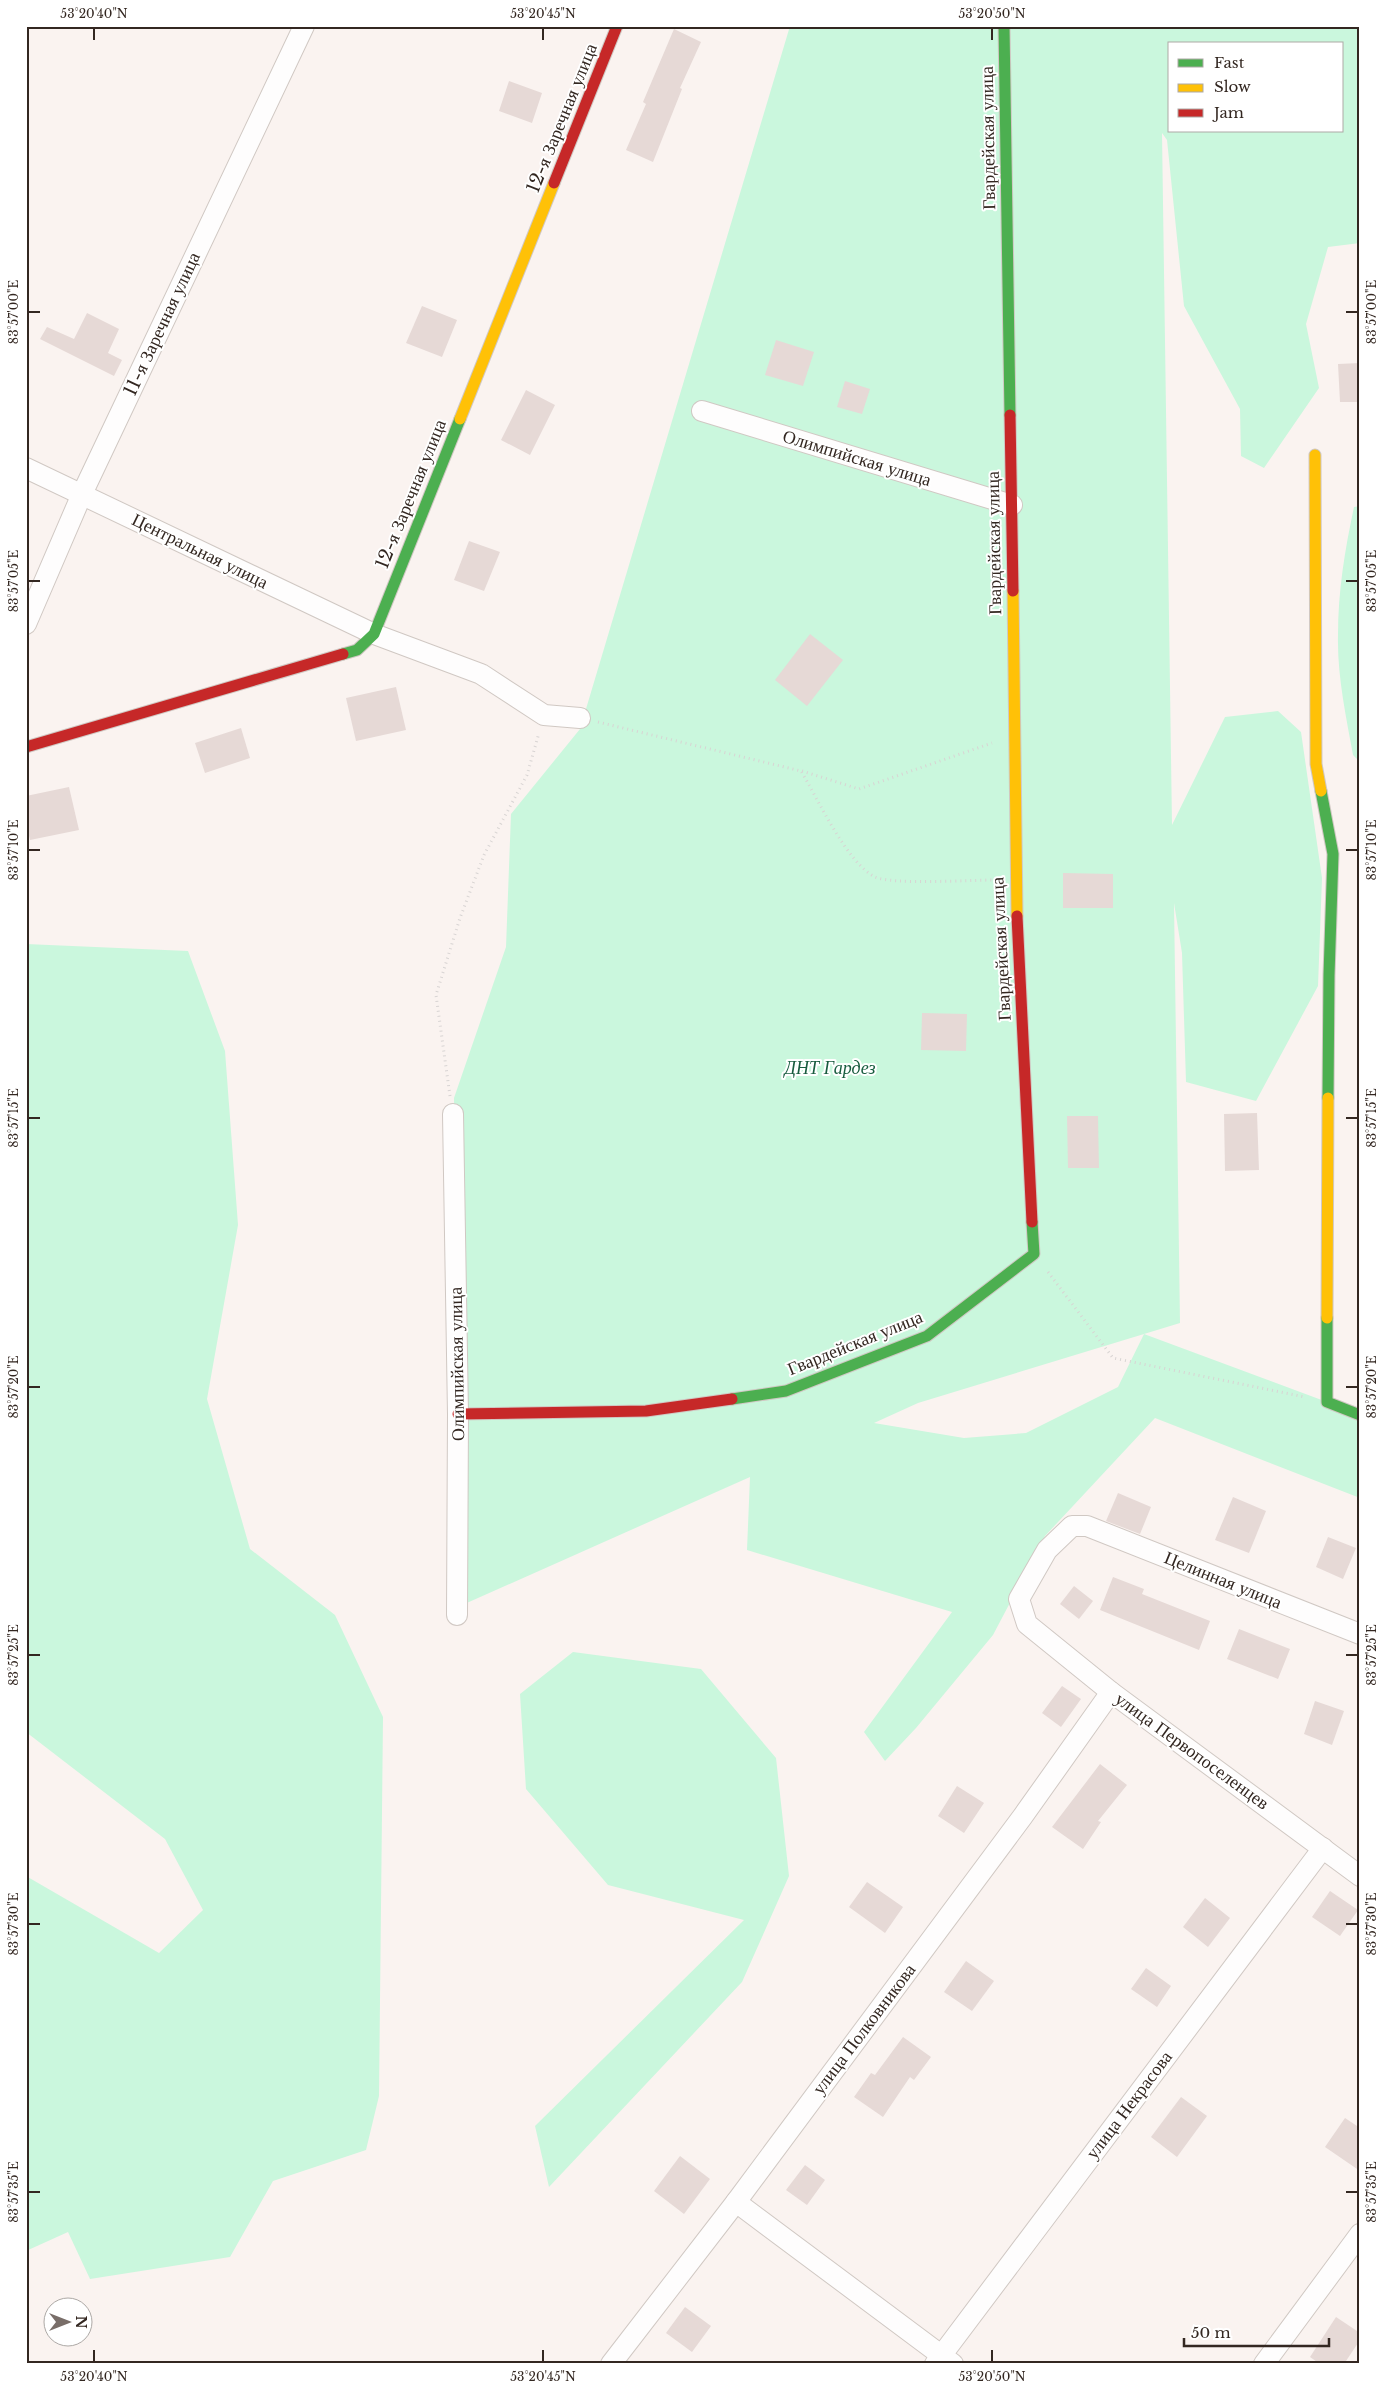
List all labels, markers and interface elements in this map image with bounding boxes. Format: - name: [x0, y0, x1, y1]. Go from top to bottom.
- text: 53°20'40"N: [60, 6, 128, 21]
- text: 53°20'45"N: [510, 6, 576, 21]
- text: 53°20'50"N: [958, 6, 1026, 21]
- street label: 12-я Заречная улица: [522, 40, 602, 196]
- legend: [1168, 42, 1344, 132]
- text: Fast: [1214, 53, 1245, 72]
- street label: Гвардейская улица: [976, 66, 1000, 210]
- text: Slow: [1214, 77, 1251, 96]
- text: Jam: [1212, 103, 1244, 122]
- street label: 11-я Заречная улица: [119, 249, 205, 399]
- text: 83°57'00"E: [6, 280, 21, 344]
- text: 83°57'00"E: [1364, 280, 1379, 344]
- street label: 12-я Заречная улица: [371, 416, 451, 572]
- street label: Олимпийская улица: [780, 425, 934, 491]
- street label: Гвардейская улица: [982, 471, 1006, 615]
- street label: Центральная улица: [128, 509, 272, 593]
- text: 83°57'05"E: [6, 549, 21, 612]
- text: 83°57'05"E: [1364, 549, 1379, 612]
- text: 83°57'10"E: [6, 819, 21, 881]
- text: 83°57'10"E: [1364, 819, 1379, 881]
- street label: Гвардейская улица: [986, 877, 1016, 1021]
- park label: ДНТ Гардез: [782, 1057, 876, 1079]
- text: 83°57'15"E: [6, 1088, 21, 1148]
- text: 83°57'15"E: [1364, 1088, 1379, 1148]
- street label: Олимпийская улица: [445, 1287, 469, 1441]
- street label: Гвардейская улица: [784, 1306, 926, 1380]
- text: 83°57'20"E: [6, 1355, 21, 1419]
- text: 83°57'20"E: [1364, 1355, 1379, 1419]
- street label: Целинная улица: [1161, 1546, 1285, 1614]
- text: 83°57'25"E: [6, 1624, 21, 1686]
- text: 83°57'25"E: [1364, 1624, 1379, 1686]
- street label: улица Первопоселенцев: [1111, 1688, 1273, 1814]
- text: 83°57'30"E: [6, 1892, 21, 1956]
- text: 83°57'30"E: [1364, 1892, 1379, 1956]
- street label: улица Полковникова: [808, 1959, 920, 2099]
- street label: улица Некрасова: [1081, 2047, 1177, 2163]
- text: 83°57'35"E: [6, 2161, 21, 2223]
- text: 83°57'35"E: [1364, 2161, 1379, 2223]
- north arrow: [42, 2298, 92, 2348]
- text: N: [72, 2315, 90, 2329]
- scale bar: [1184, 2315, 1328, 2347]
- text: 50 m: [1191, 2323, 1231, 2342]
- text: 53°20'40"N: [60, 2369, 128, 2384]
- text: 53°20'45"N: [510, 2369, 576, 2384]
- text: 53°20'50"N: [958, 2369, 1026, 2384]

